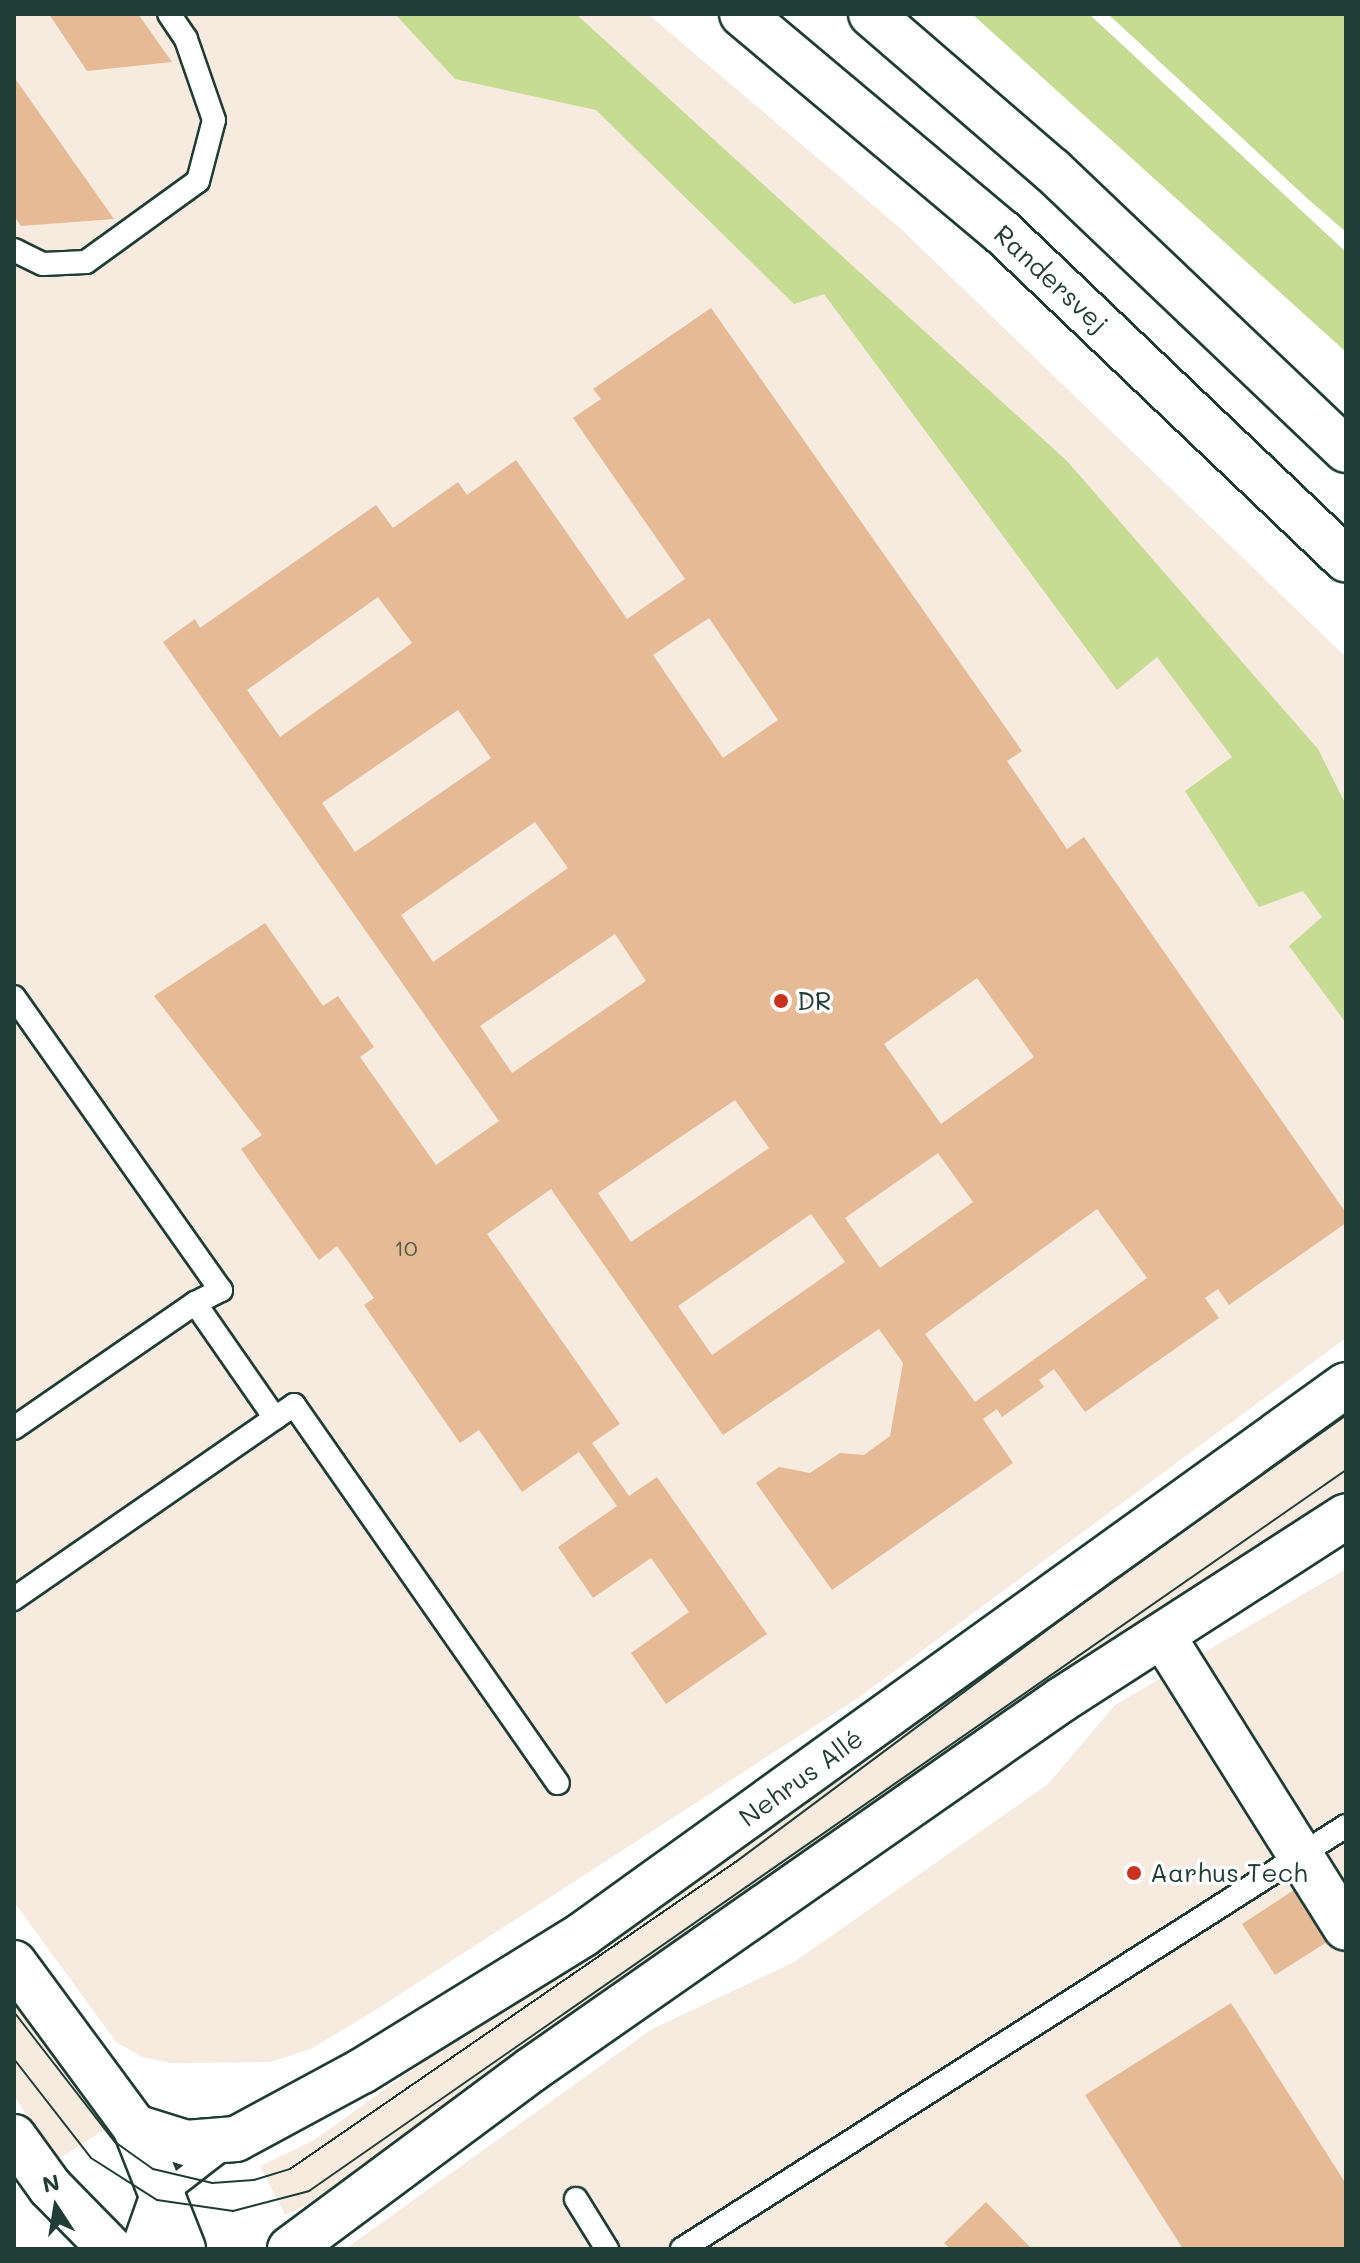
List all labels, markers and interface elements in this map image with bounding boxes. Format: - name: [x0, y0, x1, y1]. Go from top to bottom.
- street label: Randersvej: [988, 218, 1114, 340]
- place label: DR: [797, 985, 832, 1017]
- marker: DR: [772, 992, 790, 1010]
- house number: 10: [394, 1235, 418, 1261]
- street label: Nehrus Allé: [733, 1723, 869, 1833]
- place label: Aarhus Tech: [1150, 1857, 1308, 1889]
- marker: Aarhus Tech: [1125, 1864, 1143, 1882]
- north arrow: [16, 2167, 96, 2247]
- text: N: [40, 2167, 62, 2199]

